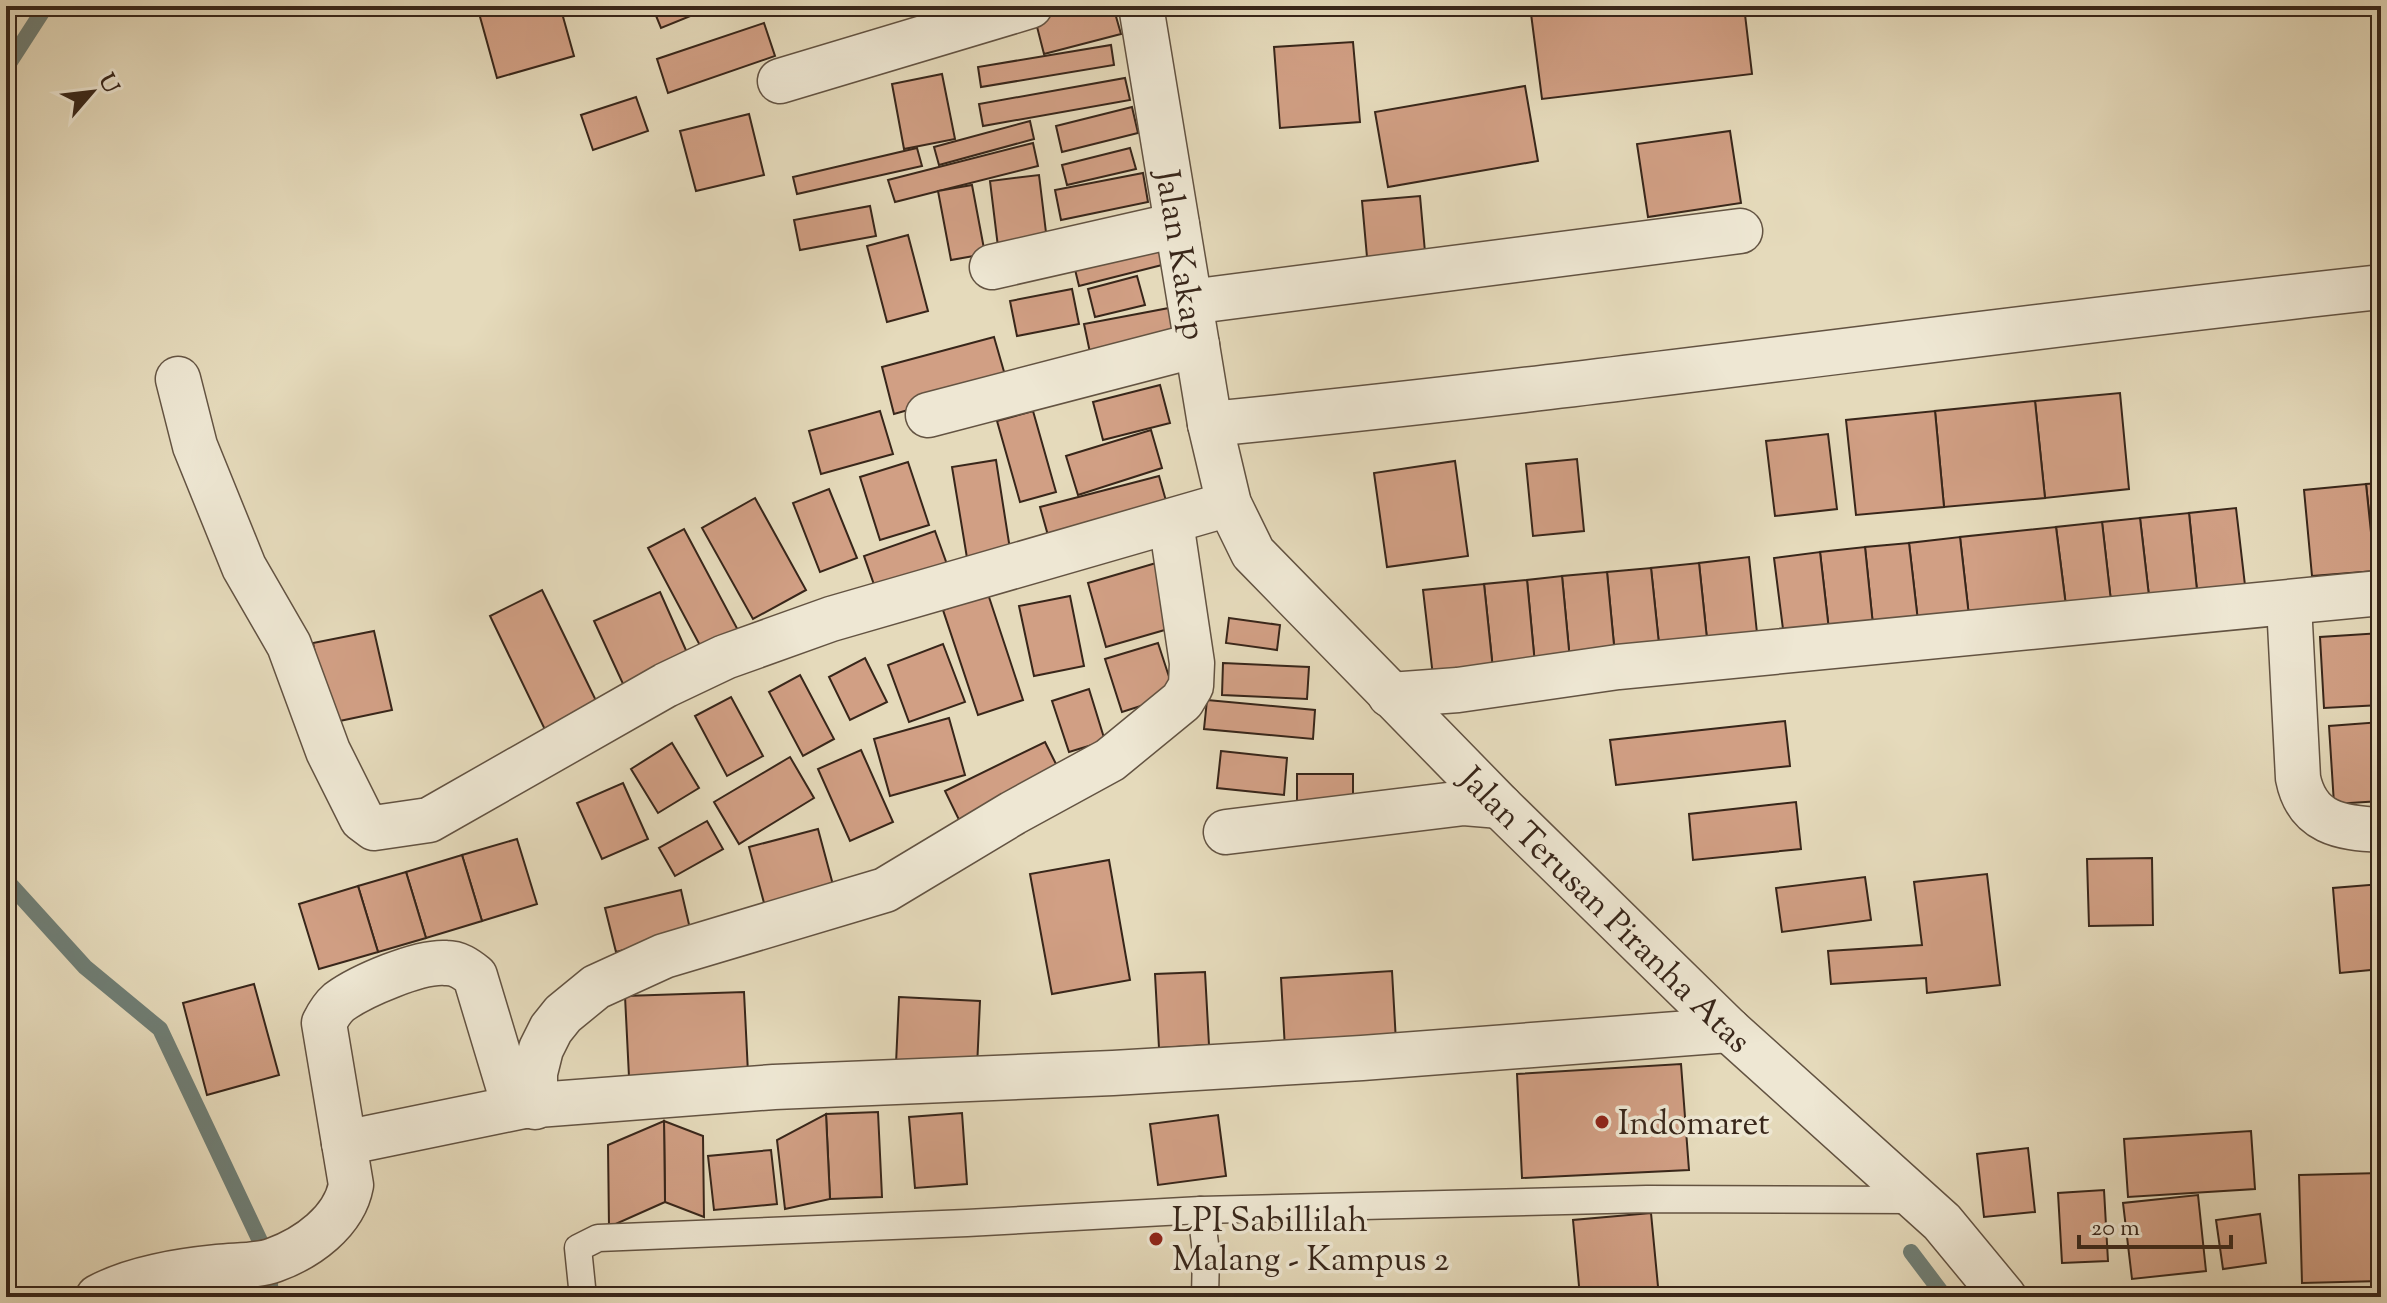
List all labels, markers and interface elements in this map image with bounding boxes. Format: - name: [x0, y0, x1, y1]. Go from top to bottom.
- north arrow: [52, 52, 132, 132]
- text: U: [89, 69, 125, 100]
- street label: Jalan Kakap: [1140, 165, 1217, 344]
- street label: Jalan Terusan Piranha Atas: [1445, 756, 1760, 1066]
- place label: Indomaret: [1618, 1101, 1770, 1150]
- marker: Indomaret: [1593, 1113, 1611, 1131]
- place label: LPI Sabillilah Malang - Kampus 2: [1172, 1198, 1450, 1286]
- scale bar: [2079, 1199, 2231, 1249]
- text: 20 m: [2091, 1212, 2140, 1246]
- marker: LPI Sabillilah Malang - Kampus 2: [1147, 1230, 1165, 1248]

